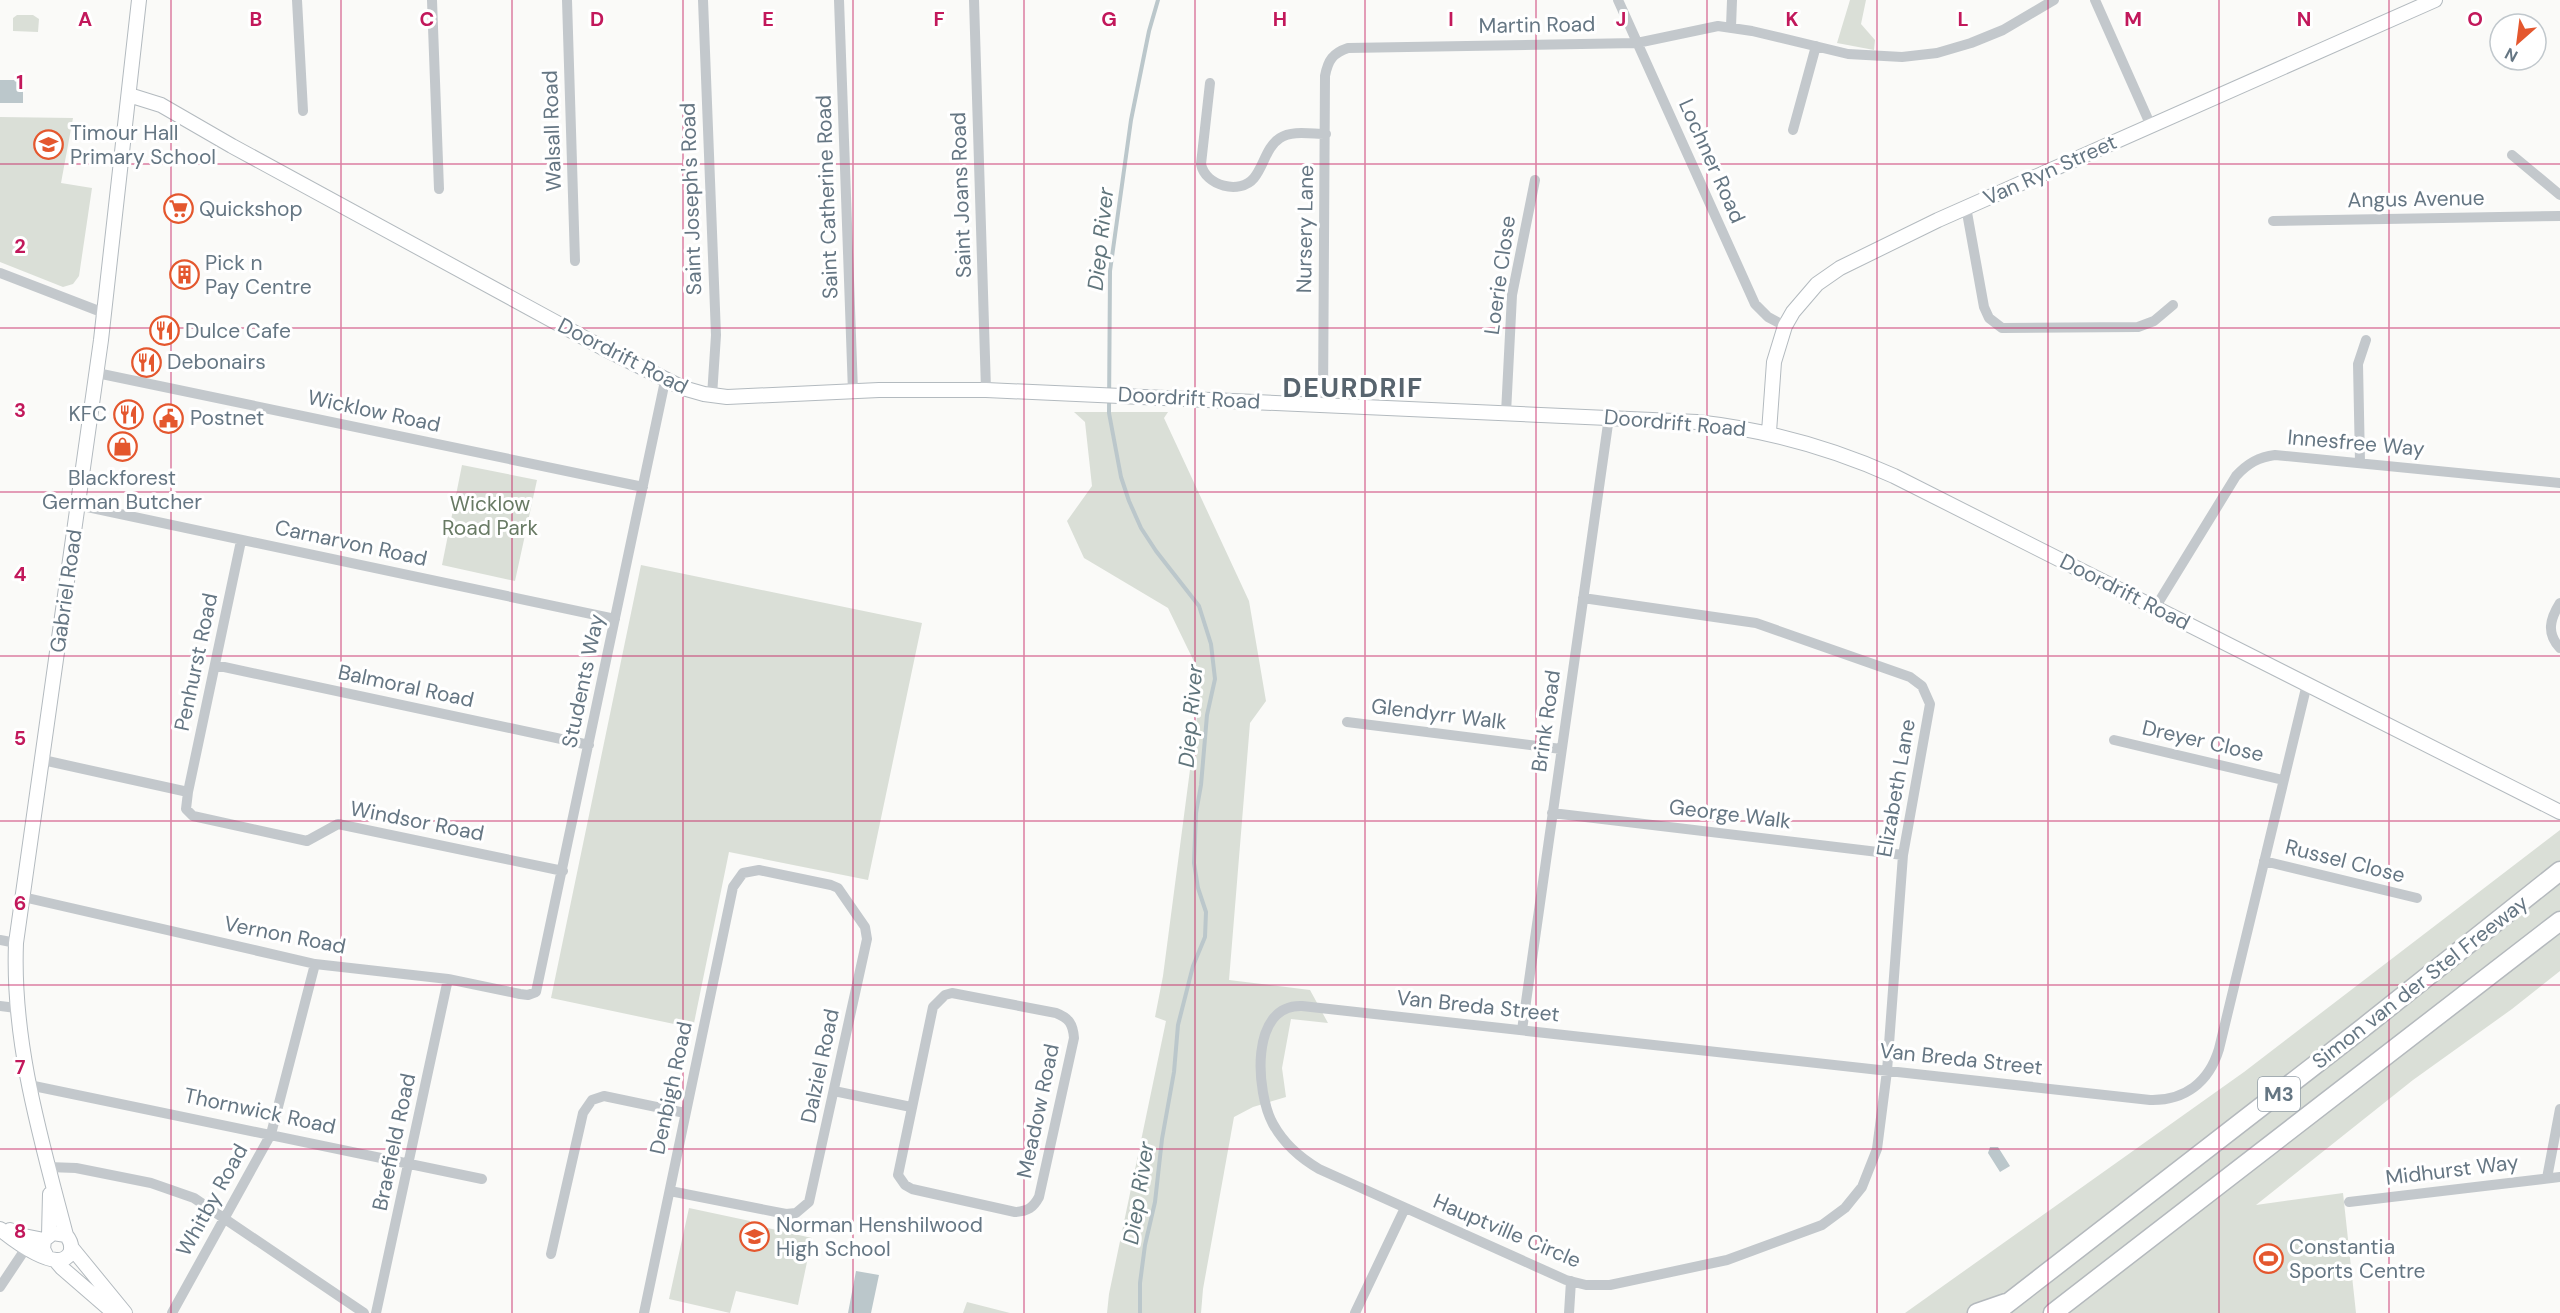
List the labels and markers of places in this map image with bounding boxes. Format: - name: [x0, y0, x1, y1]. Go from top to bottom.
- place label: Timour Hall Primary School: [70, 119, 216, 171]
- school or university icon: Timour Hall Primary School: [33, 129, 65, 161]
- supermarket icon: Quickshop: [162, 193, 194, 225]
- place label: Quickshop: [199, 195, 303, 223]
- place label: Pick n Pay Centre: [205, 249, 312, 301]
- building icon: Pick n Pay Centre: [168, 259, 200, 291]
- restaurant icon: Dulce Cafe: [148, 315, 180, 347]
- place label: Dulce Cafe: [185, 317, 291, 345]
- restaurant icon: Debonairs: [130, 346, 162, 378]
- place label: Debonairs: [167, 348, 266, 376]
- restaurant icon: KFC: [112, 398, 144, 430]
- place label: KFC: [68, 400, 107, 428]
- public building icon: Postnet: [153, 402, 185, 434]
- place label: Postnet: [190, 404, 264, 432]
- shop icon: Blackforest German Butcher: [106, 431, 138, 463]
- place label: Blackforest German Butcher: [42, 464, 202, 516]
- place label: Norman Henshilwood High School: [776, 1211, 983, 1263]
- school or university icon: Norman Henshilwood High School: [739, 1221, 771, 1253]
- place label: Constantia Sports Centre: [2289, 1233, 2426, 1285]
- sports icon: Constantia Sports Centre: [2252, 1243, 2284, 1275]

